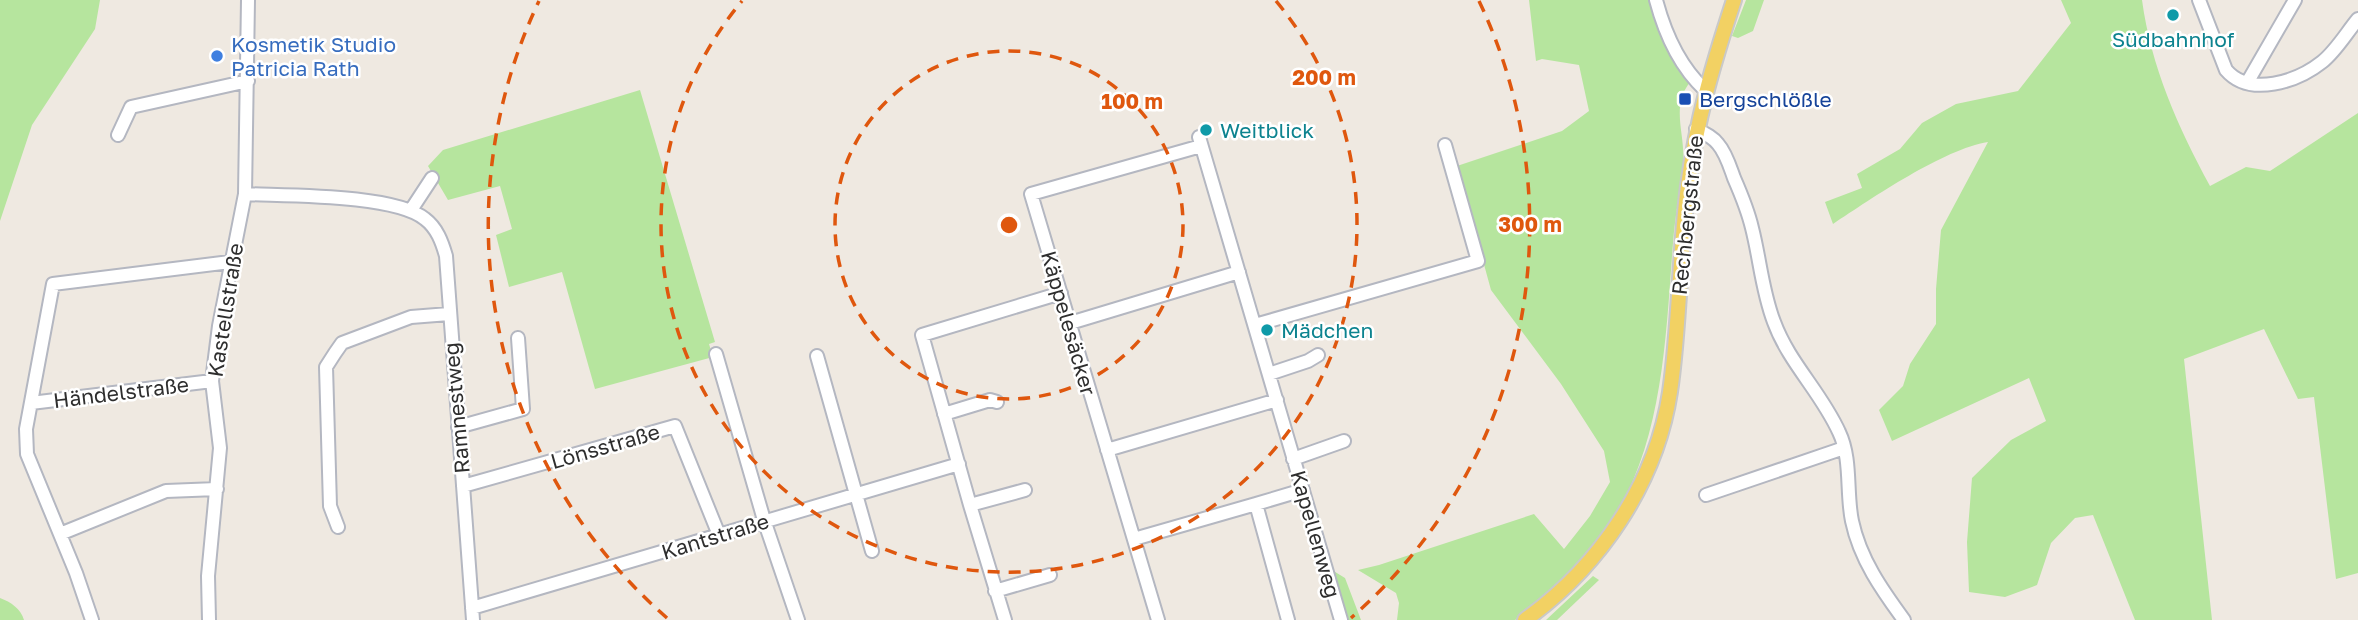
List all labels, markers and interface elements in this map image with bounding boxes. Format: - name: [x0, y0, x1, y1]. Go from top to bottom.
- marker: Südbahnhof: [2165, 7, 2181, 23]
- place label: Südbahnhof: [2112, 26, 2235, 52]
- place label: Kosmetik Studio Patricia Rath: [231, 31, 396, 81]
- marker: Kosmetik Studio Patricia Rath: [209, 48, 225, 64]
- text: 200 m: [1292, 64, 1356, 90]
- place label: Bergschlößle: [1699, 86, 1832, 112]
- text: 100 m: [1101, 88, 1163, 114]
- marker: Bergschlößle: [1677, 91, 1693, 107]
- place label: Weitblick: [1220, 117, 1314, 143]
- marker: Weitblick: [1198, 122, 1214, 138]
- street label: Rechbergstraße: [1666, 134, 1708, 296]
- text: 300 m: [1498, 211, 1562, 237]
- centre of rings: [997, 213, 1021, 237]
- street label: Kastellstraße: [202, 241, 248, 379]
- street label: Käppelesäcker: [1036, 248, 1102, 398]
- place label: Mädchen: [1281, 317, 1373, 343]
- marker: Mädchen: [1259, 322, 1275, 338]
- street label: Ramnestweg: [437, 341, 475, 475]
- street label: Händelstraße: [52, 371, 190, 413]
- street label: Lönsstraße: [548, 418, 662, 474]
- street label: Kapellenweg: [1285, 467, 1347, 601]
- street label: Kantstraße: [658, 507, 772, 565]

